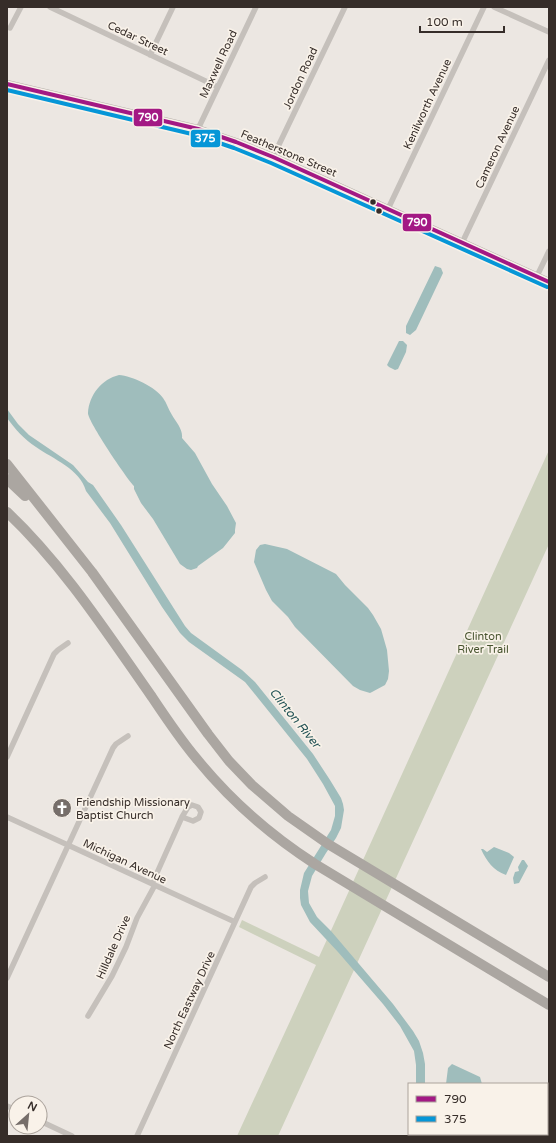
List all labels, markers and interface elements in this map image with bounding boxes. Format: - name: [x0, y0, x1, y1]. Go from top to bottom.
- scale bar: [420, 8, 504, 34]
- text: 100 m: [426, 15, 463, 29]
- street label: Cedar Street: [105, 19, 170, 58]
- street label: Maxwell Road: [197, 28, 240, 100]
- street label: Jordon Road: [280, 45, 320, 111]
- street label: Kenilworth Avenue: [401, 57, 454, 152]
- street label: Cameron Avenue: [473, 104, 522, 191]
- line badge: 790: [133, 108, 163, 127]
- text: 790: [138, 111, 158, 124]
- street label: Featherstone Street: [239, 127, 339, 180]
- line badge: 375: [190, 129, 221, 148]
- text: 375: [195, 132, 215, 145]
- unlabelled marker: [368, 197, 378, 207]
- unlabelled marker: [374, 206, 384, 216]
- line badge: 790: [402, 213, 432, 232]
- text: 790: [407, 216, 427, 229]
- park label: Clinton River Trail: [457, 630, 509, 656]
- water label: Clinton River: [267, 685, 324, 752]
- place label: Friendship Missionary Baptist Church: [76, 796, 190, 822]
- church icon: Friendship Missionary Baptist Church: [51, 797, 73, 819]
- street label: Michigan Avenue: [81, 836, 169, 886]
- street label: Hilldale Drive: [94, 913, 133, 981]
- street label: North Eastway Drive: [161, 949, 218, 1051]
- legend: [408, 1083, 548, 1135]
- text: 790: [444, 1092, 467, 1106]
- north arrow: [8, 1095, 48, 1135]
- text: N: [25, 1099, 39, 1114]
- text: 375: [444, 1112, 467, 1126]

